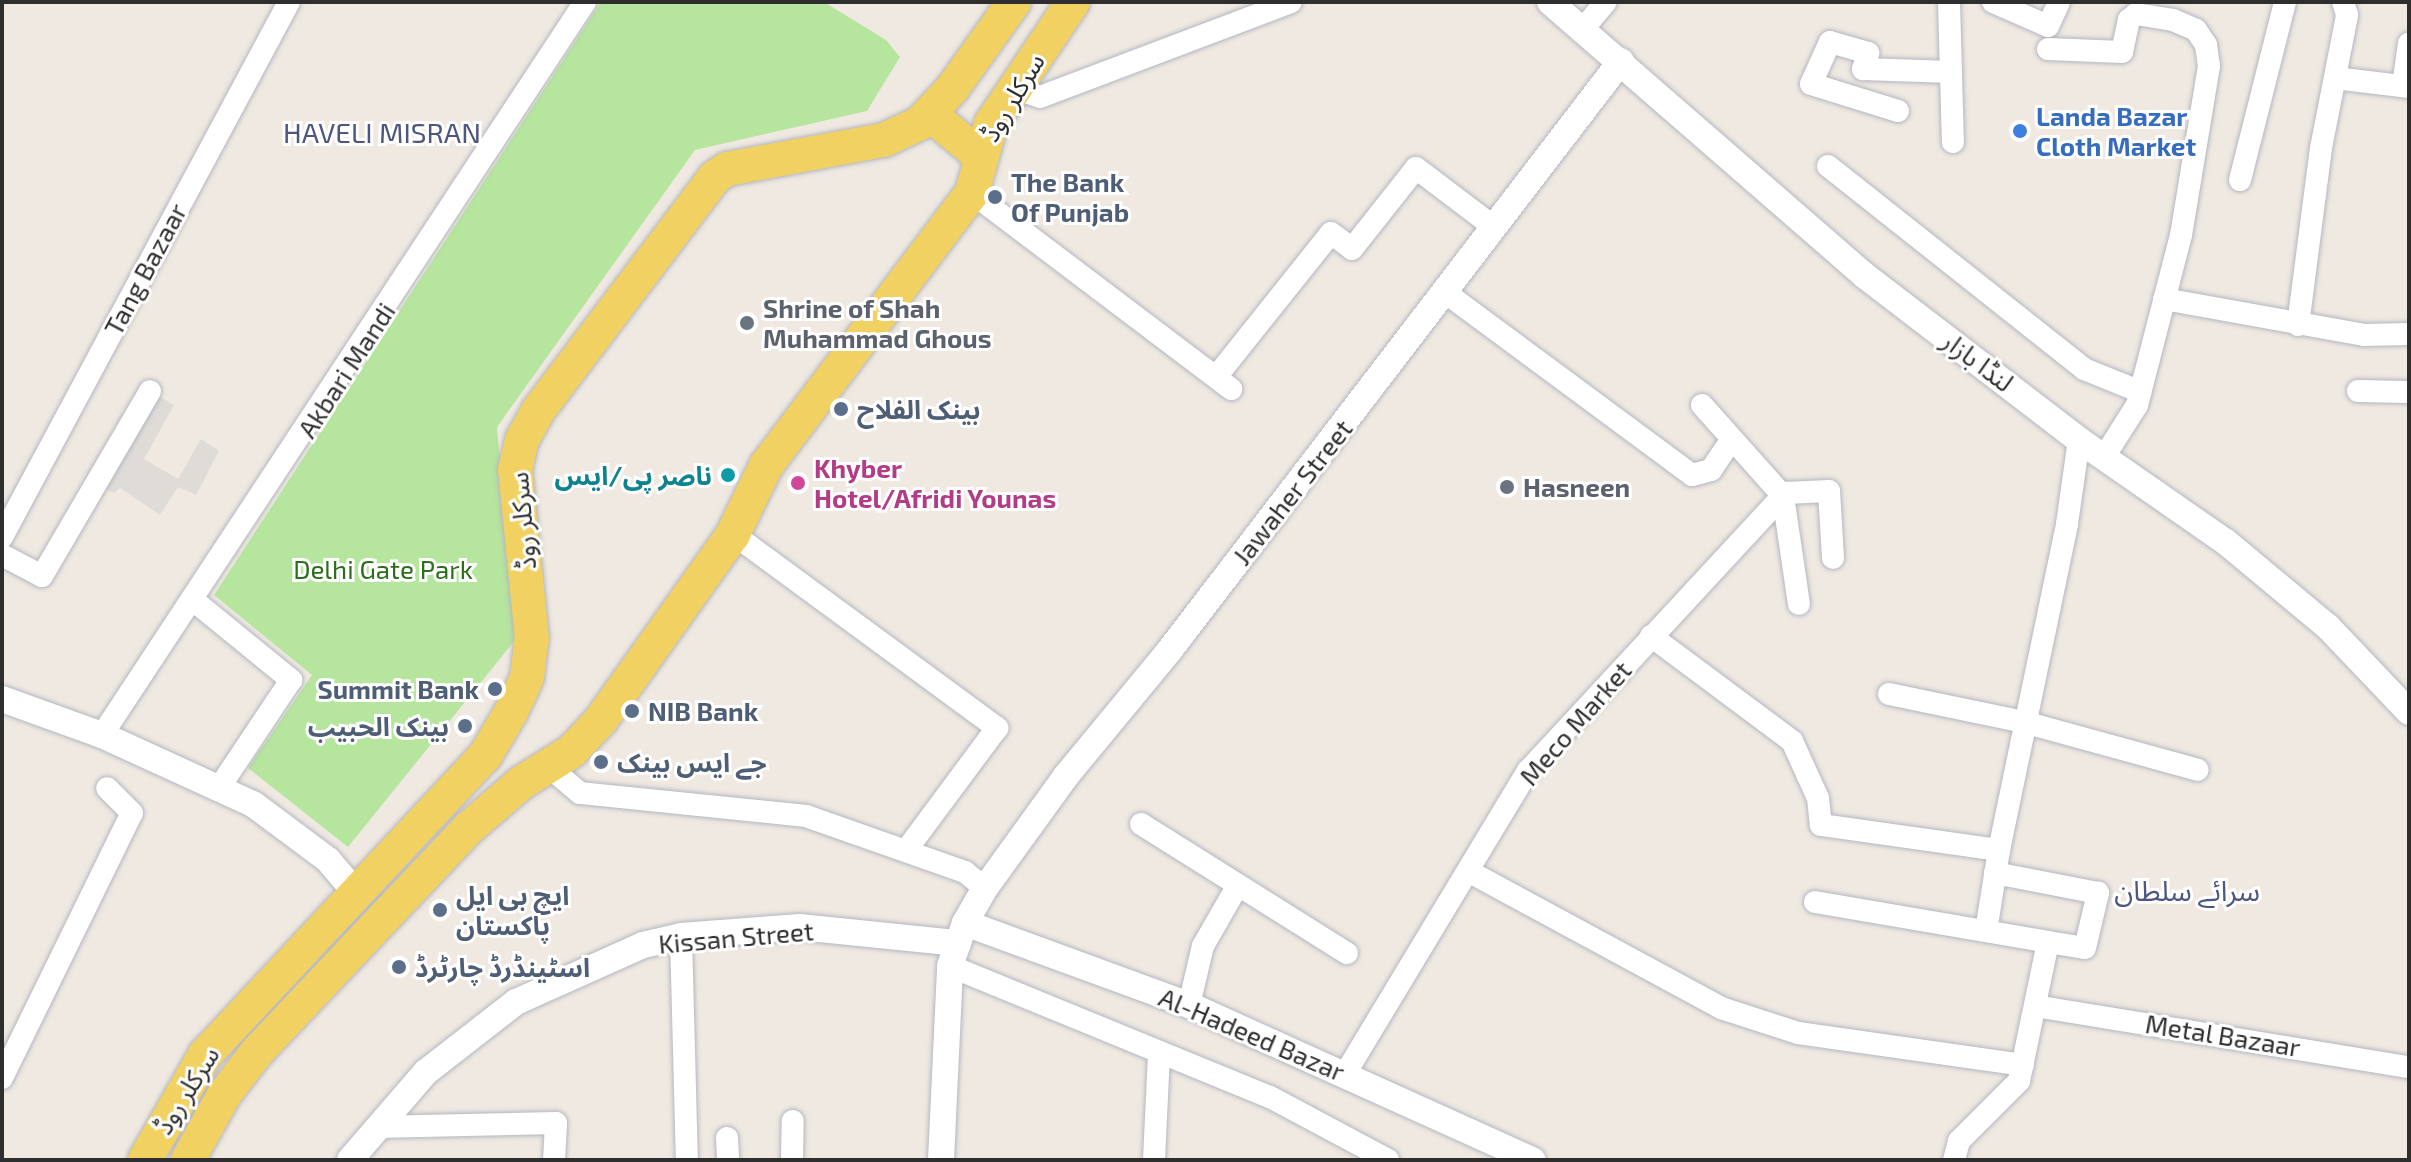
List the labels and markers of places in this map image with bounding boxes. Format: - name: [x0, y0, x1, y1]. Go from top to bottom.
- place label: Landa Bazar Cloth Market: [2036, 100, 2196, 162]
- marker: Landa Bazar Cloth Market: [2011, 122, 2029, 140]
- place label: The Bank Of Punjab: [1011, 166, 1130, 228]
- marker: The Bank Of Punjab: [986, 188, 1004, 206]
- place label: Shrine of Shah Muhammad Ghous: [763, 292, 991, 354]
- marker: Shrine of Shah Muhammad Ghous: [738, 314, 756, 332]
- place label: بینک الفلاح: [857, 393, 980, 425]
- marker: بینک الفلاح: [832, 400, 850, 418]
- place label: Khyber Hotel/Afridi Younas: [814, 452, 1057, 514]
- place label: ناصر پی/ایس: [554, 459, 712, 491]
- marker: ناصر پی/ایس: [719, 466, 737, 484]
- place label: Hasneen: [1523, 471, 1630, 503]
- marker: Khyber Hotel/Afridi Younas: [789, 474, 807, 492]
- marker: Hasneen: [1498, 478, 1516, 496]
- place label: Summit Bank: [317, 673, 479, 705]
- marker: Summit Bank: [486, 680, 504, 698]
- place label: NIB Bank: [648, 695, 758, 727]
- marker: NIB Bank: [623, 702, 641, 720]
- place label: بينک الحبيب: [308, 710, 449, 742]
- marker: بينک الحبيب: [456, 717, 474, 735]
- place label: جے ایس بینک: [617, 746, 767, 778]
- marker: جے ایس بینک: [592, 753, 610, 771]
- place label: ایچ بی ایل پاکستان: [456, 879, 569, 940]
- marker: ایچ بی ایل پاکستان: [431, 901, 449, 919]
- place label: اسٹینڈرڈ چارٹرڈ: [415, 951, 590, 983]
- marker: اسٹینڈرڈ چارٹرڈ: [390, 958, 408, 976]

